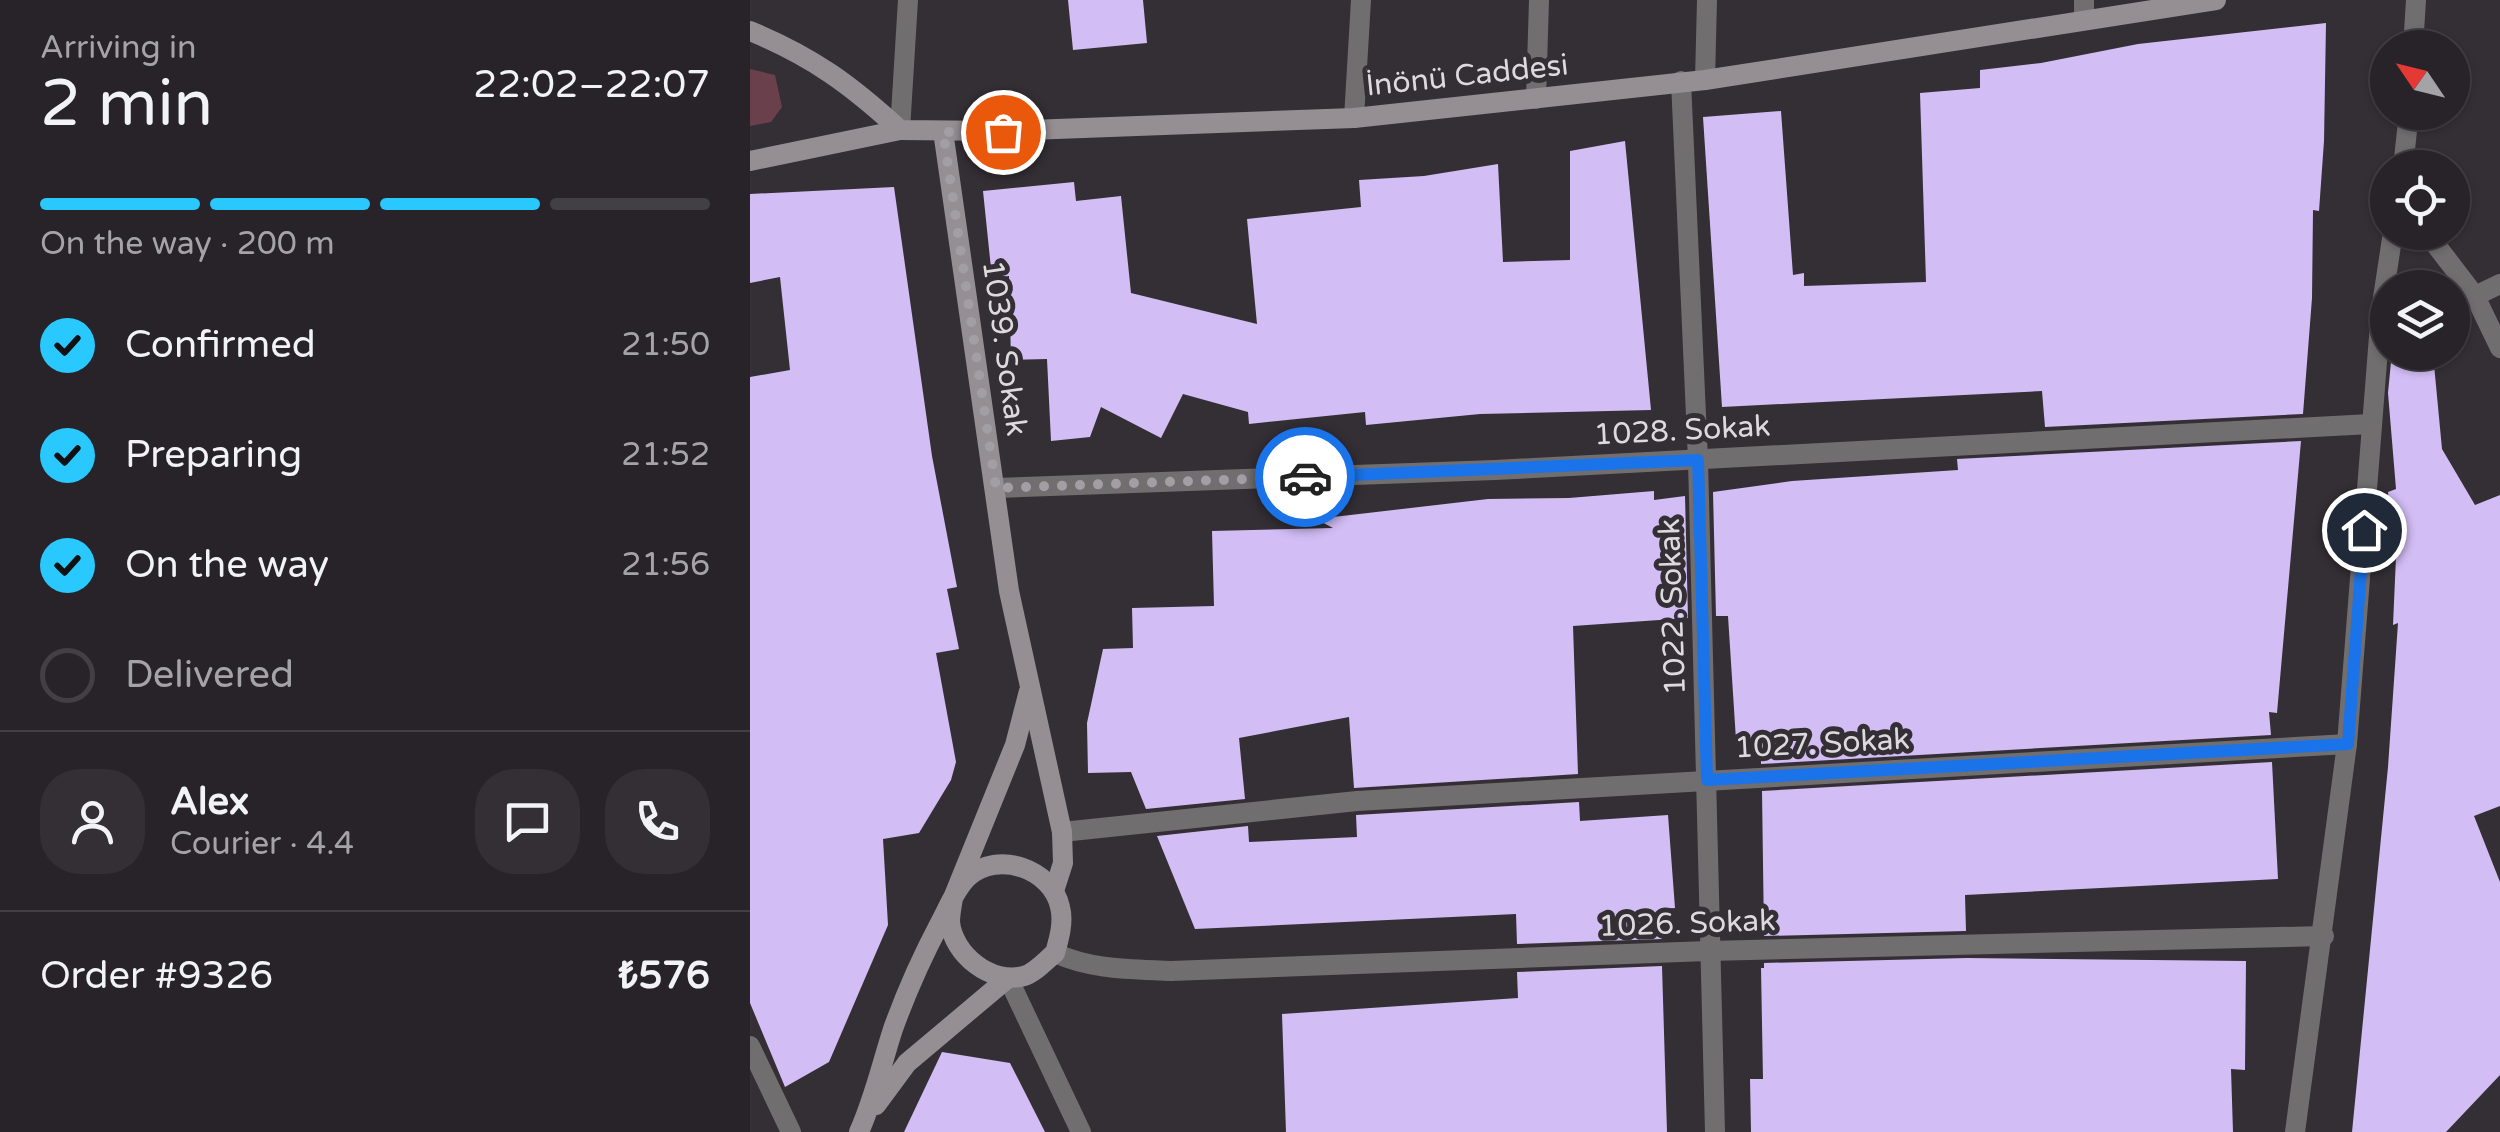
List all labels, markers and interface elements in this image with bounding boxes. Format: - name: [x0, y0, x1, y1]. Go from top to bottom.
- text: Arriving in: [40, 29, 197, 67]
- north arrow: [2370, 30, 2470, 130]
- map controls: [2370, 30, 2470, 370]
- street label: İnönü Caddesi: [1364, 46, 1570, 105]
- text: 22:02–22:07: [473, 62, 710, 108]
- text: 2 min: [40, 65, 213, 144]
- pin: [961, 90, 1046, 175]
- icon: bag: [976, 105, 1031, 160]
- button: locate: [2370, 150, 2470, 250]
- text: On the way · 200 m: [40, 225, 335, 263]
- street label: 1039. Sokak: [974, 258, 1035, 438]
- button: layers: [2370, 270, 2470, 370]
- icon: check: [40, 318, 95, 373]
- text: Confirmed: [125, 322, 316, 368]
- text: 21:50: [621, 326, 710, 364]
- street label: 1028. Sokak: [1593, 407, 1771, 454]
- courier: [1255, 427, 1355, 527]
- icon: check: [40, 428, 95, 483]
- text: Preparing: [125, 432, 302, 478]
- text: 21:52: [621, 436, 710, 474]
- icon: car: [1278, 450, 1333, 505]
- pin: [2322, 488, 2407, 573]
- icon: home: [2337, 503, 2392, 558]
- street label: 1022. Sokak: [1651, 518, 1694, 696]
- icon: check: [40, 538, 95, 593]
- text: On the way: [125, 542, 329, 588]
- text: 21:56: [621, 546, 710, 584]
- text: Delivered: [125, 652, 294, 698]
- street label: 1027. Sokak: [1733, 720, 1911, 767]
- button: person: [40, 769, 145, 874]
- button: chat: [475, 769, 580, 874]
- button: phone: [605, 769, 710, 874]
- text: Alex: [170, 779, 249, 825]
- text: Courier · 4.4: [170, 825, 354, 863]
- street label: 1026. Sokak: [1598, 902, 1776, 945]
- text: Order #9326: [40, 953, 273, 999]
- text: ₺576: [618, 953, 710, 999]

